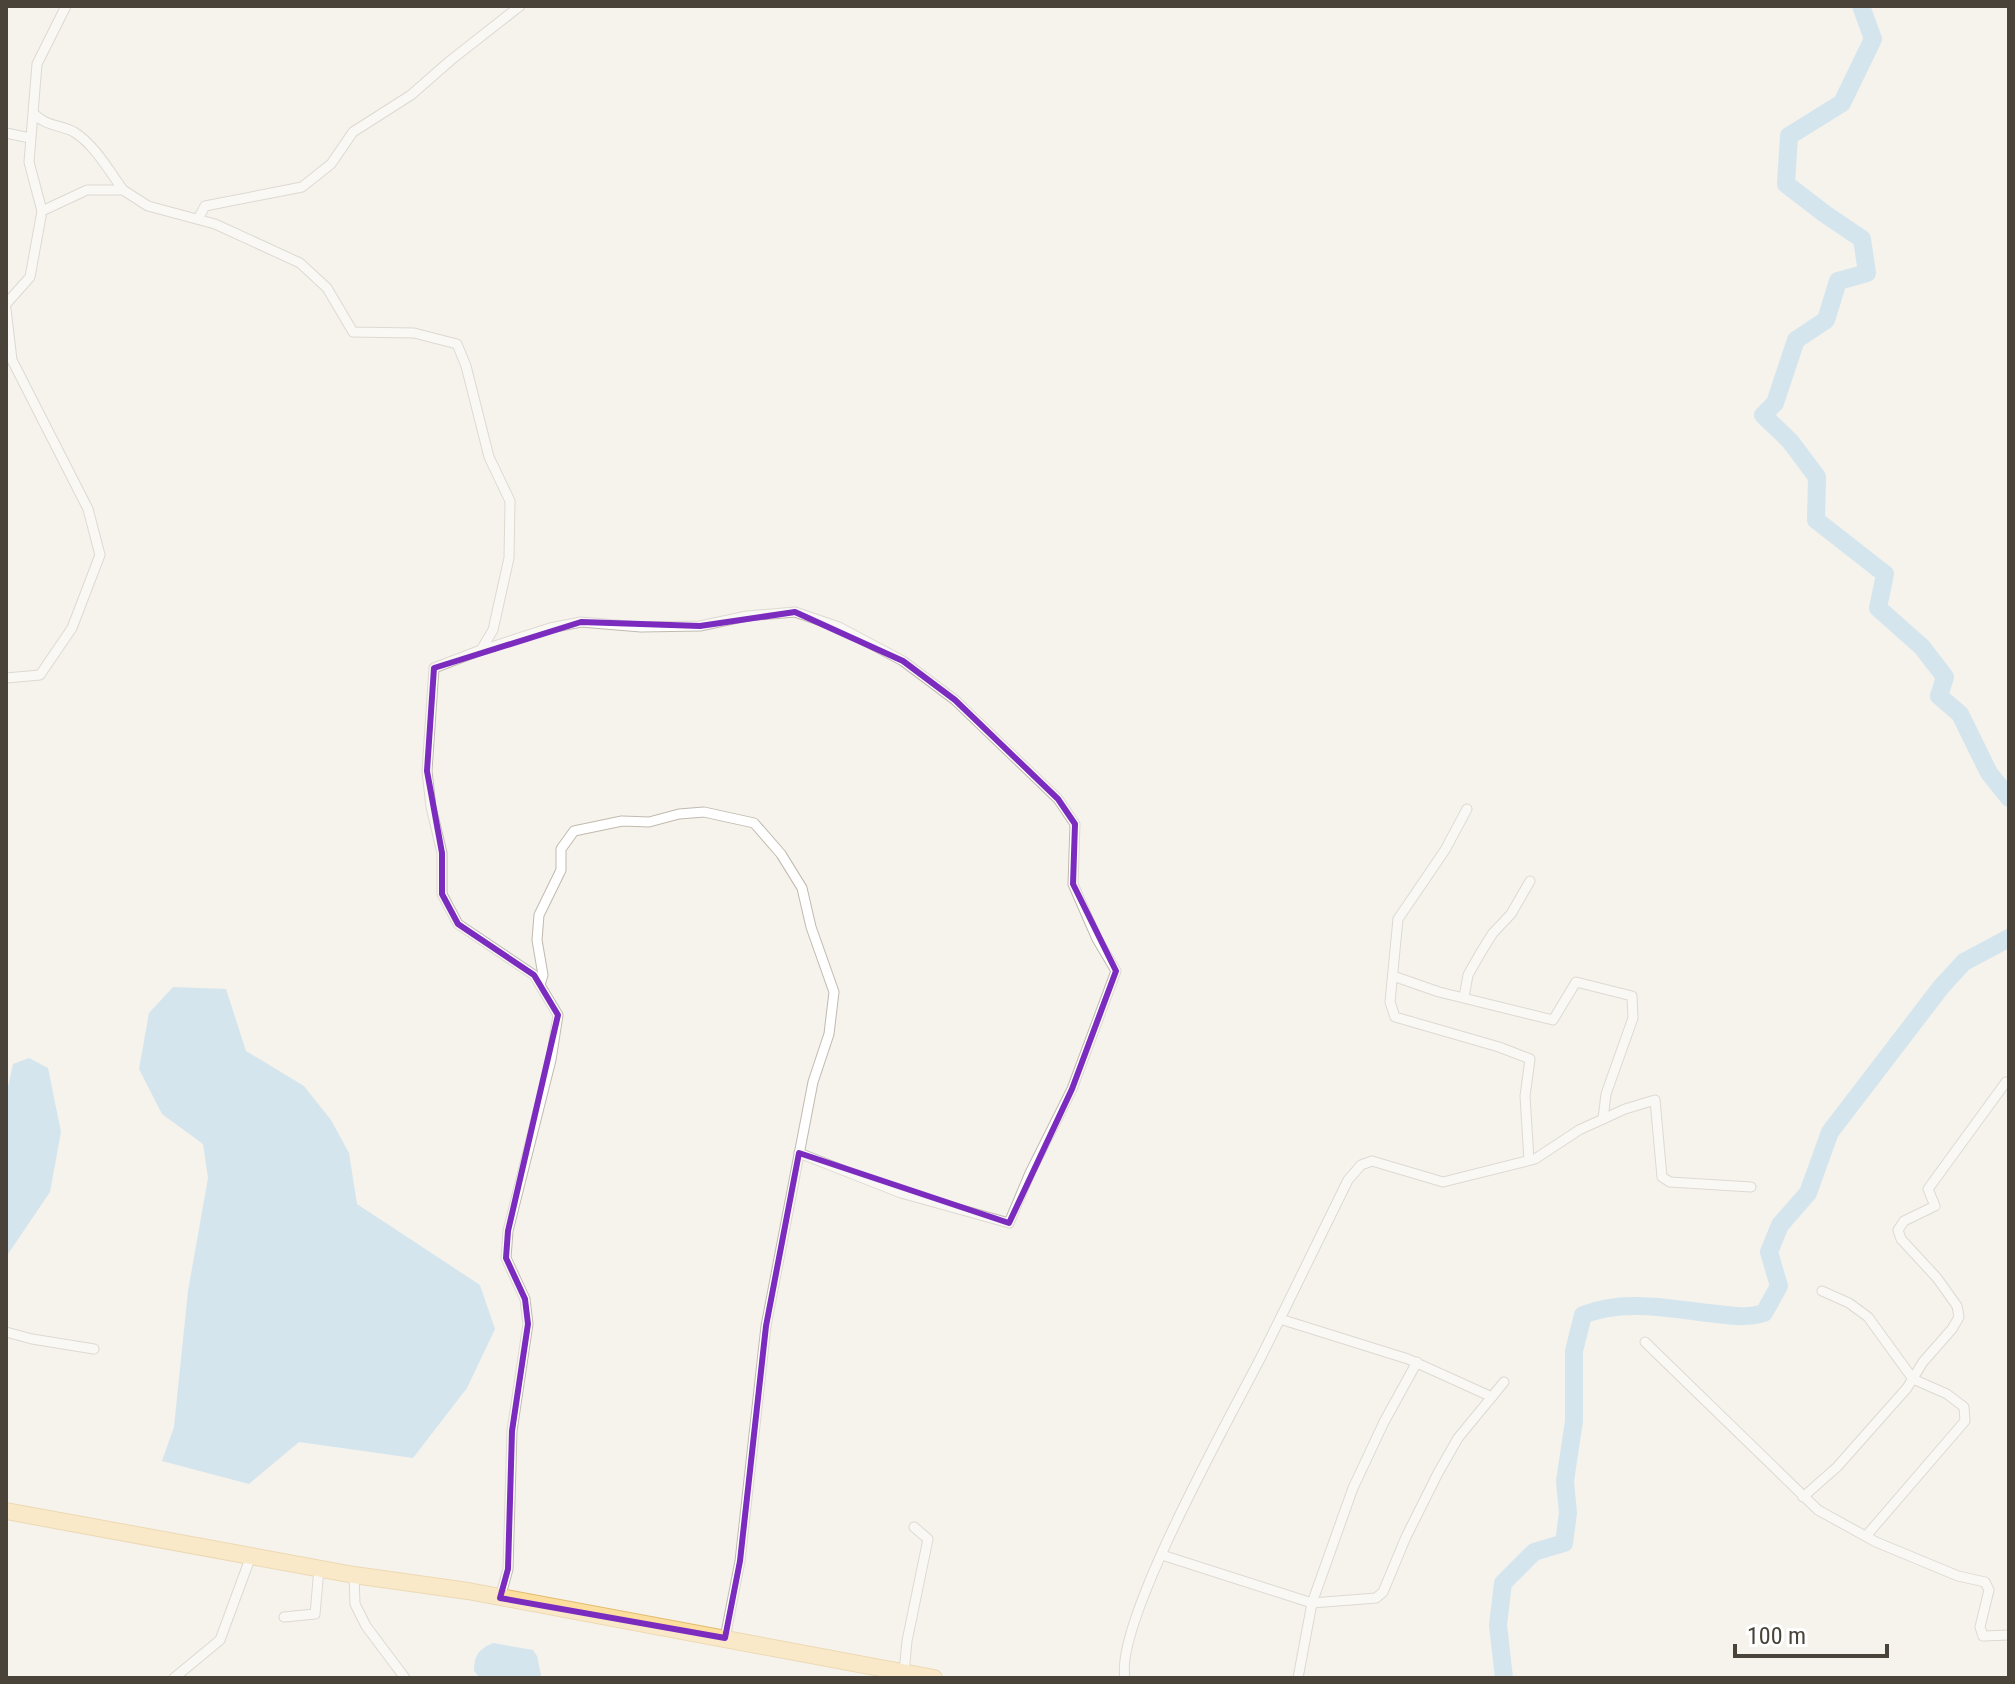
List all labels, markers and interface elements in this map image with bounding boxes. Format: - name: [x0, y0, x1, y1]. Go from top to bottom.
- scale bar: [1735, 1608, 1887, 1658]
- text: 100 m: [1747, 1622, 1806, 1650]

